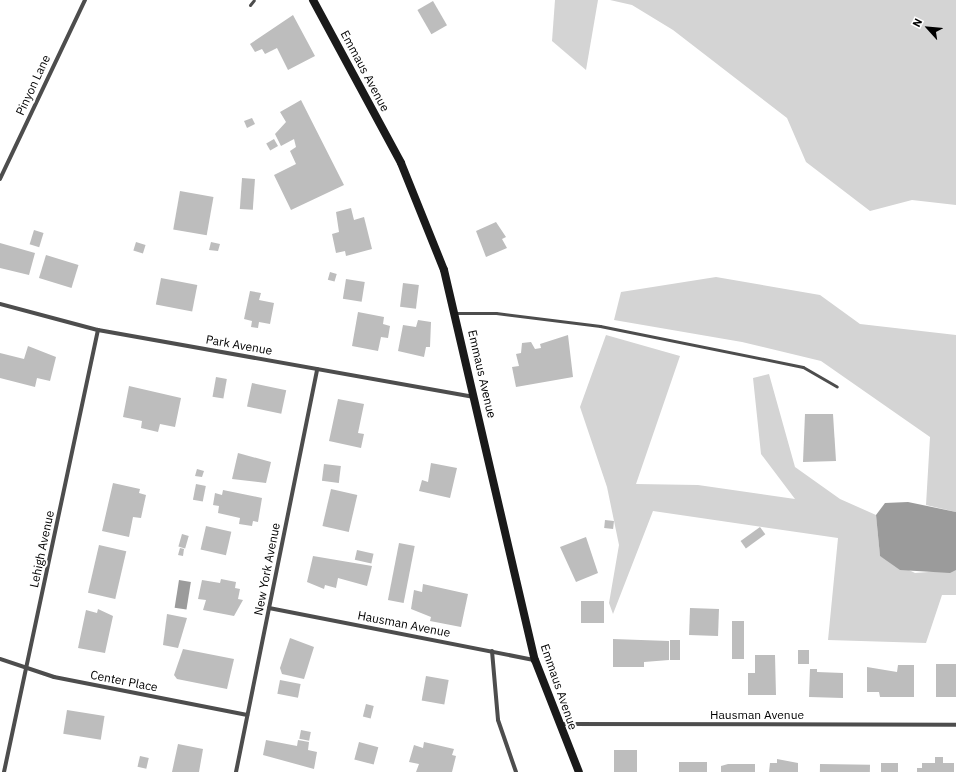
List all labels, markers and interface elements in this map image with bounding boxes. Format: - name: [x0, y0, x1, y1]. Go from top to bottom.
- north arrow: [908, 8, 948, 48]
- text: N: [909, 16, 925, 29]
- street label: Emmaus Avenue: [338, 28, 392, 114]
- street label: Pinyon Lane: [13, 52, 53, 118]
- street label: Emmaus Avenue: [465, 329, 499, 419]
- street label: Park Avenue: [205, 332, 273, 358]
- street label: Lehigh Avenue: [27, 509, 57, 589]
- street label: New York Avenue: [251, 522, 283, 616]
- street label: Hausman Avenue: [356, 608, 452, 640]
- street label: Emmaus Avenue: [538, 642, 580, 732]
- street label: Center Place: [89, 667, 159, 695]
- street label: Hausman Avenue: [710, 708, 804, 722]

